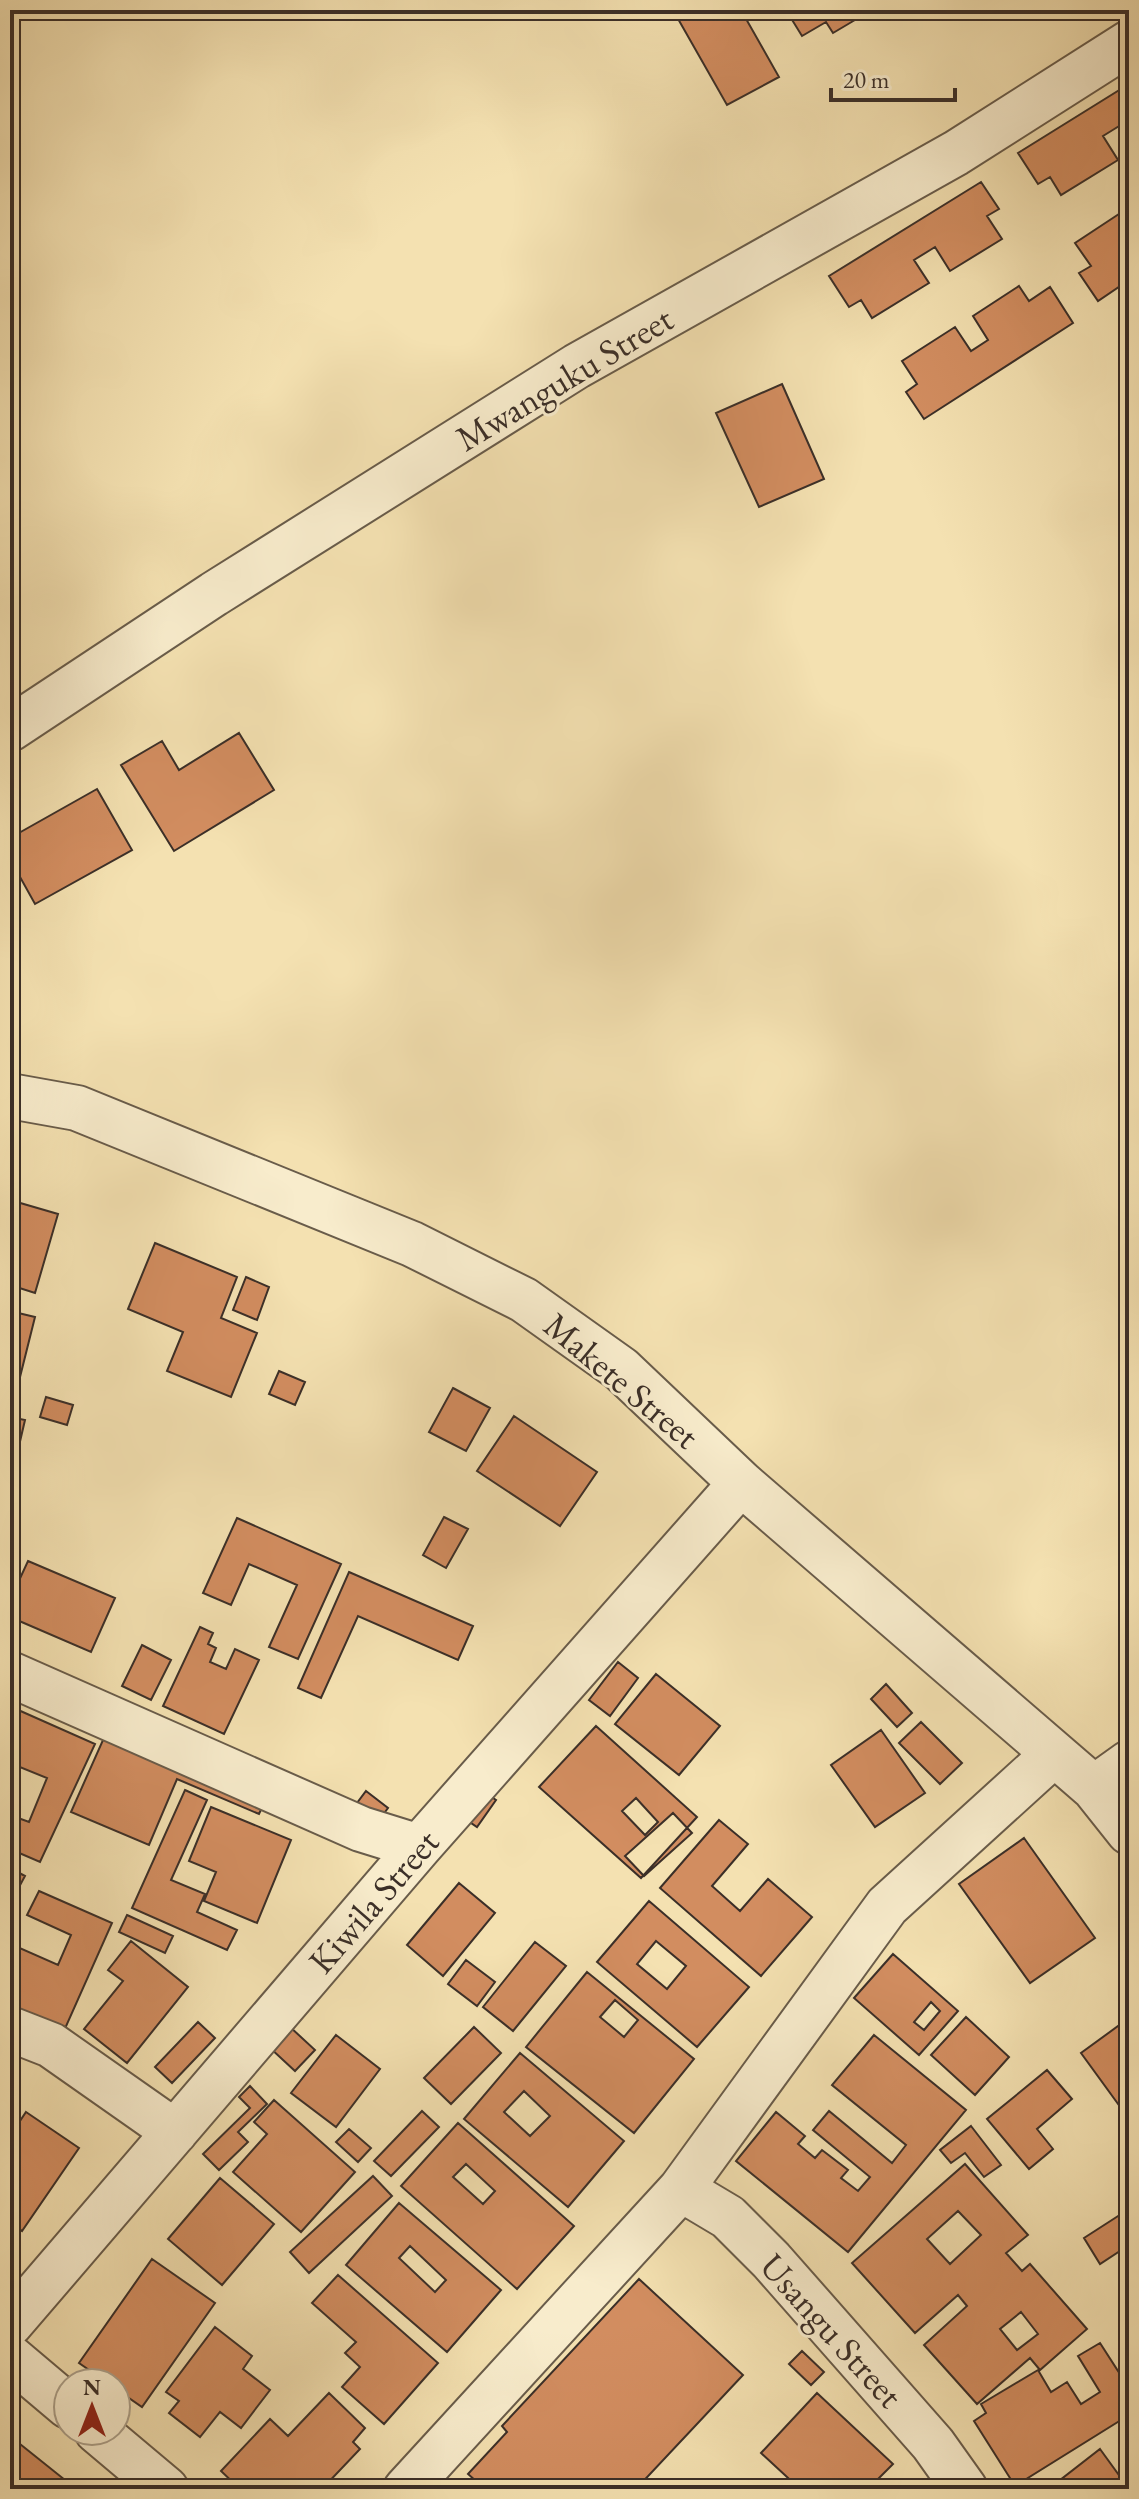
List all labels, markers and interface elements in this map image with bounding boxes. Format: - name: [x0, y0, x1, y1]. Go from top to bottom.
- scale bar: [831, 52, 955, 102]
- text: 20 m: [843, 64, 890, 95]
- street label: Mwanguku Street: [447, 295, 682, 462]
- street label: Makete Street: [534, 1302, 710, 1459]
- street label: Kiwila Street: [298, 1819, 449, 1983]
- street label: Usangu Street: [750, 2243, 914, 2418]
- north arrow: [52, 2367, 132, 2447]
- text: N: [83, 2373, 101, 2402]

